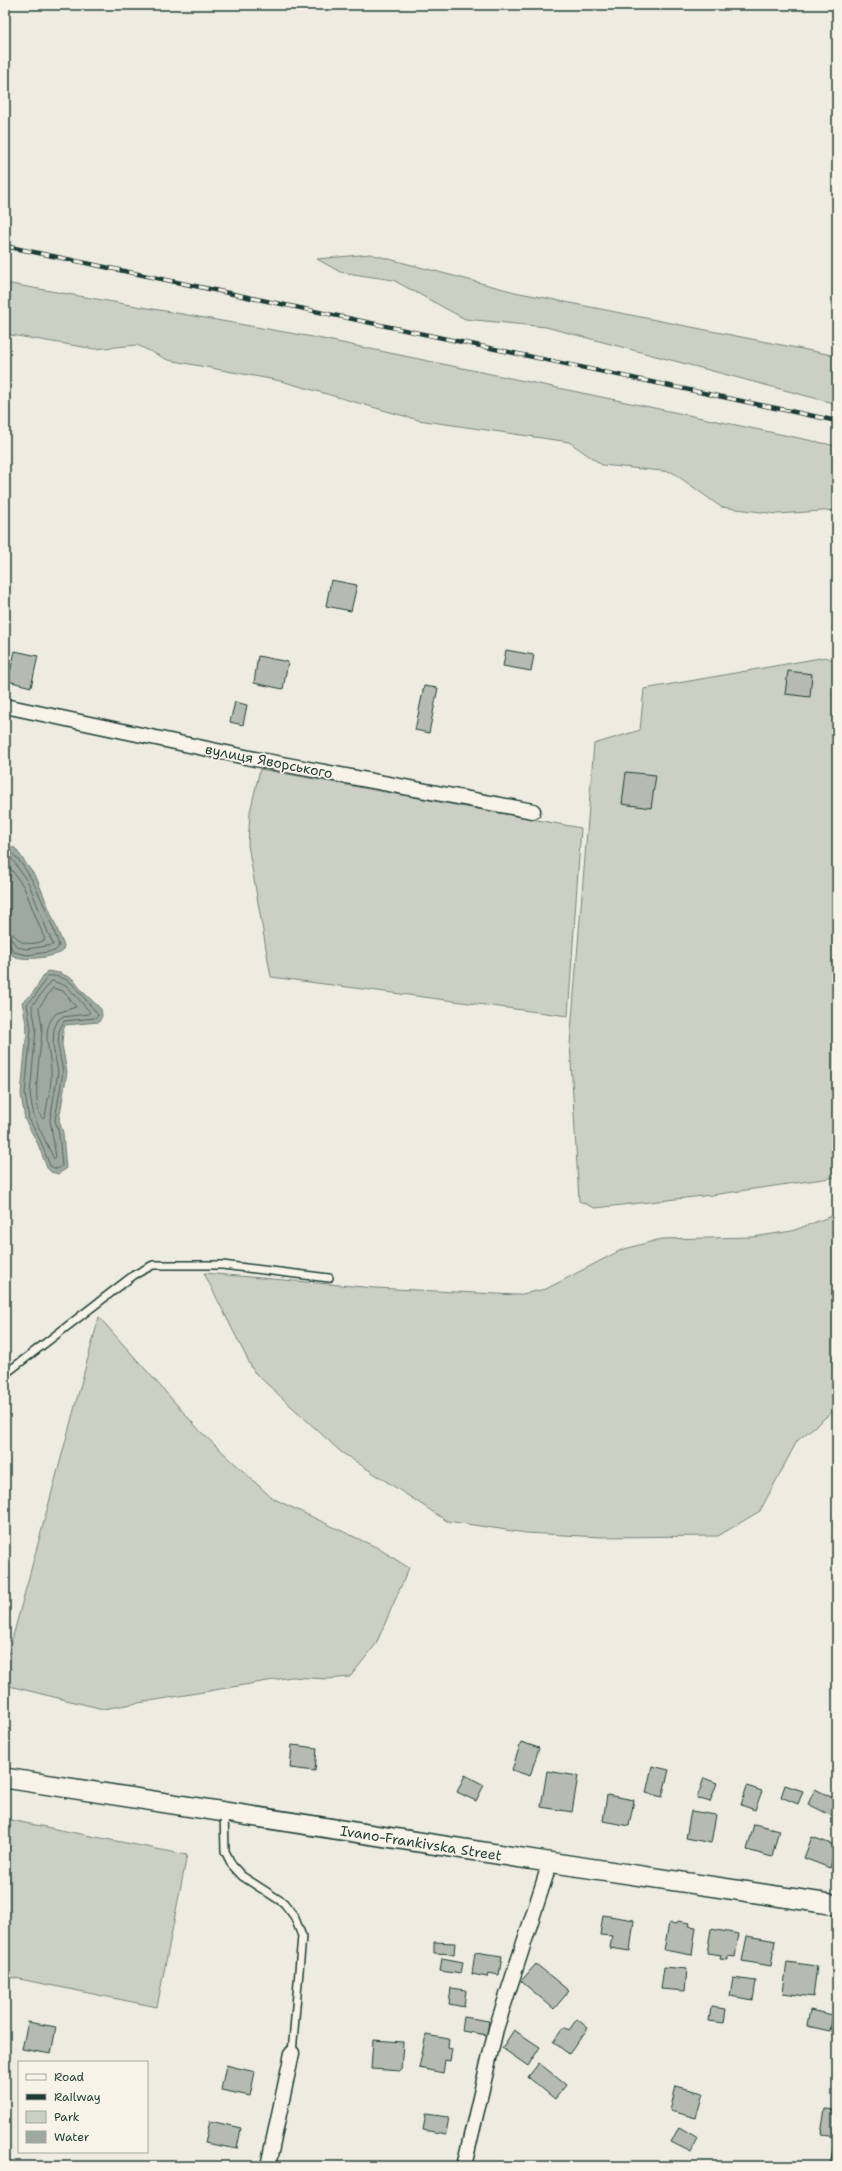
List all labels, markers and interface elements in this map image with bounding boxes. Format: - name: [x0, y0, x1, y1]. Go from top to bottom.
- street label: вулиця Яворського: [204, 740, 334, 782]
- street label: Ivano-Frankivska Street: [339, 1821, 503, 1865]
- legend: [18, 2061, 148, 2153]
- text: Road: [54, 2069, 85, 2085]
- text: Railway: [54, 2089, 101, 2105]
- text: Park: [54, 2109, 80, 2125]
- text: Water: [54, 2129, 90, 2145]

